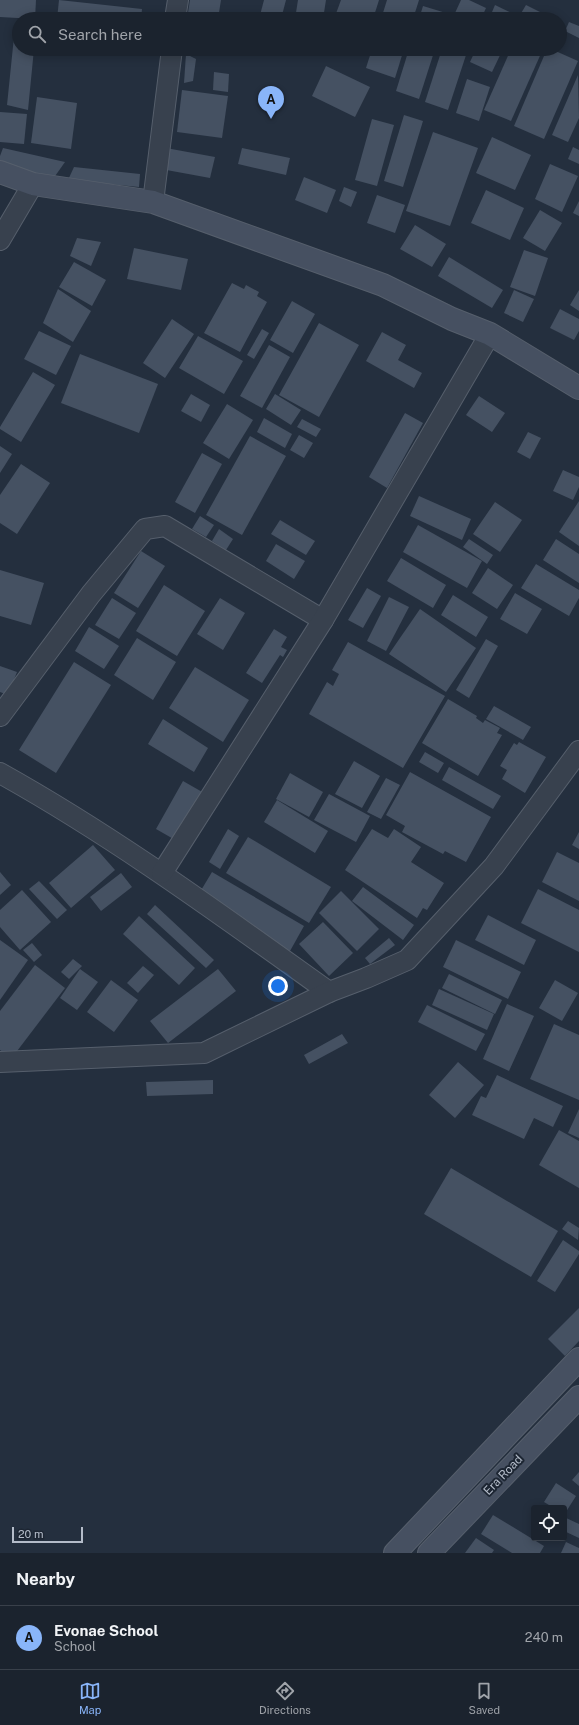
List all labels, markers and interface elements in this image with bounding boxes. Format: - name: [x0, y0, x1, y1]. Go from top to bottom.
- search box: [12, 12, 567, 56]
- icon: search: [26, 23, 48, 45]
- text: Search here: [58, 26, 142, 43]
- pin: A: [258, 86, 284, 119]
- your location: [268, 976, 288, 996]
- street label: Era Road: [481, 1452, 525, 1498]
- map controls: [531, 1505, 567, 1541]
- button: locate: [531, 1505, 567, 1541]
- scale bar: [12, 1525, 83, 1544]
- text: 20 m: [18, 1528, 43, 1540]
- text: Nearby: [16, 1569, 75, 1589]
- text: Evonae School: [54, 1622, 158, 1639]
- text: A: [24, 1630, 34, 1645]
- text: 240 m: [525, 1630, 563, 1645]
- text: School: [54, 1639, 96, 1654]
- tab: Map: [79, 1680, 101, 1716]
- tab: Directions: [259, 1680, 311, 1716]
- tab: Saved: [469, 1680, 500, 1716]

